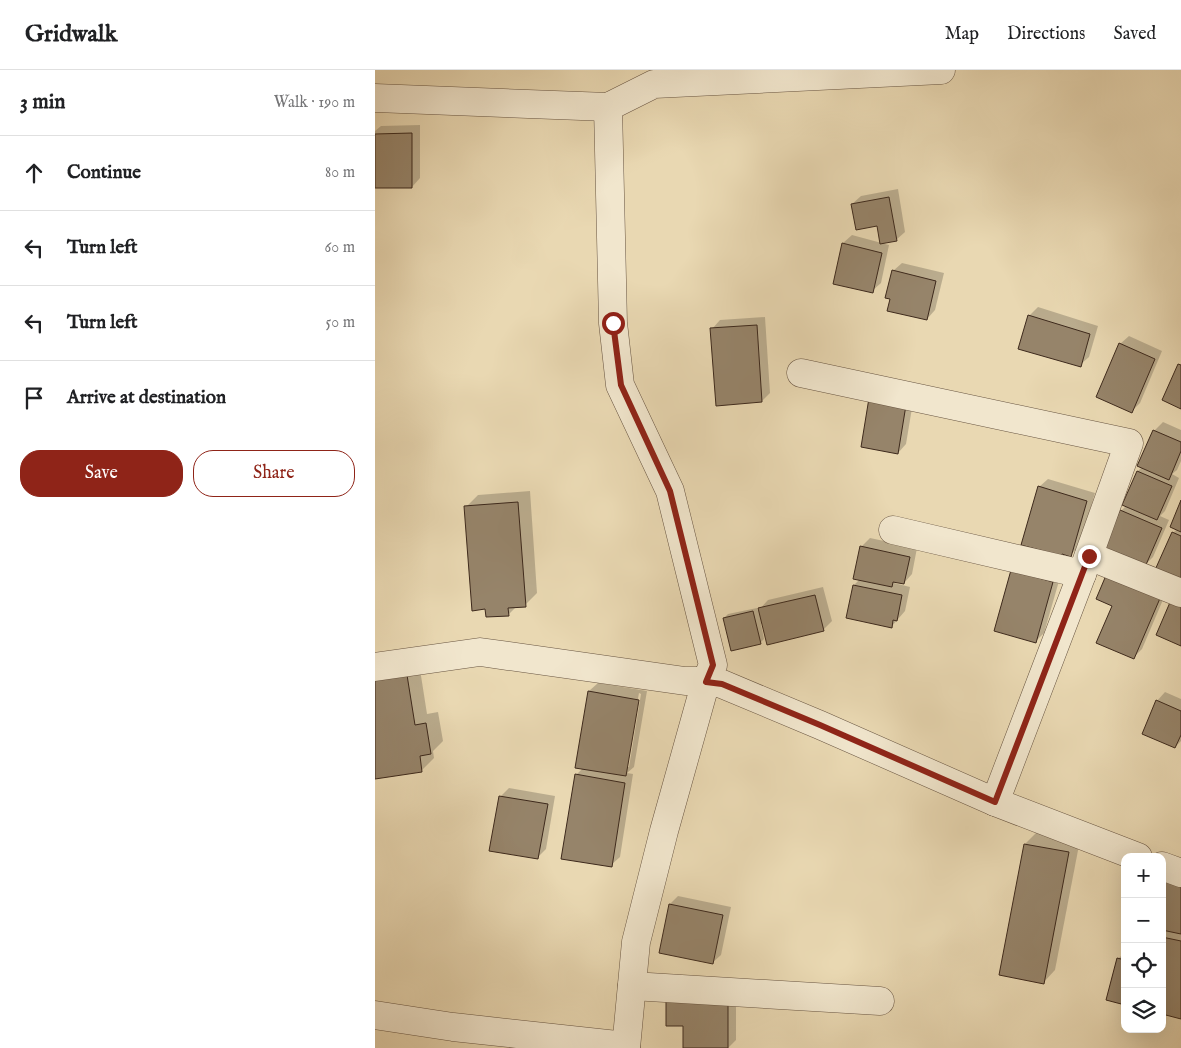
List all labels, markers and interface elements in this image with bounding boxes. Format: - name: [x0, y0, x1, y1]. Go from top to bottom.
- text: Gridwalk: [25, 19, 117, 50]
- text: Map: [945, 23, 979, 46]
- text: Directions: [1007, 23, 1085, 46]
- text: Saved: [1113, 23, 1156, 46]
- text: 3 min: [20, 89, 65, 116]
- text: Walk · 190 m: [274, 93, 355, 113]
- icon: ahead: [20, 159, 48, 187]
- text: Continue: [67, 161, 141, 185]
- text: 80 m: [325, 163, 355, 183]
- icon: left: [20, 234, 48, 262]
- text: Turn left: [67, 236, 138, 260]
- text: 60 m: [325, 238, 355, 258]
- icon: left: [20, 309, 48, 337]
- text: Turn left: [67, 311, 138, 335]
- route start: [602, 312, 625, 335]
- text: 50 m: [326, 313, 355, 333]
- icon: arrive: [20, 384, 48, 412]
- text: Arrive at destination: [67, 386, 226, 410]
- button: Save: [20, 450, 183, 497]
- button: Share: [193, 450, 355, 497]
- route end: [1078, 545, 1101, 568]
- map controls: [1121, 853, 1166, 1033]
- button: +: [1121, 853, 1166, 898]
- button: −: [1121, 898, 1166, 943]
- button: locate: [1121, 943, 1166, 988]
- button: layers: [1121, 988, 1166, 1033]

